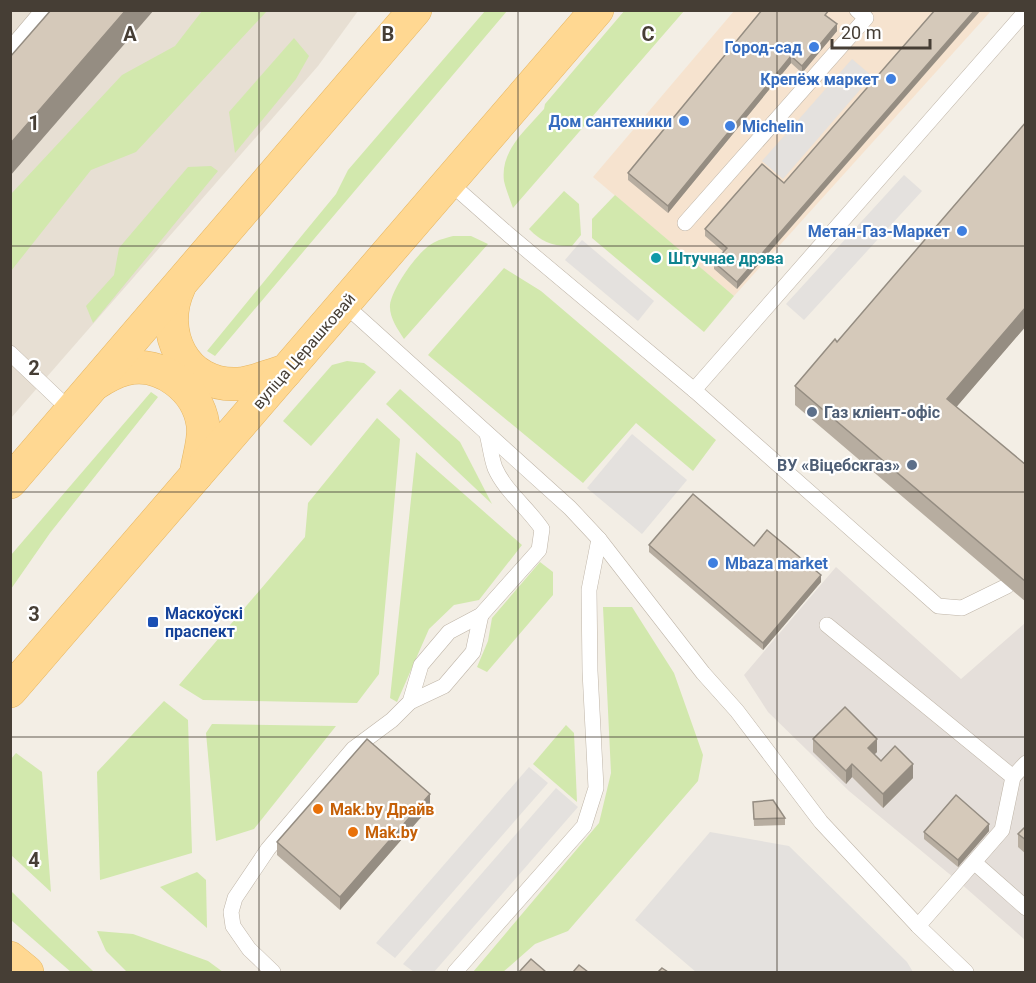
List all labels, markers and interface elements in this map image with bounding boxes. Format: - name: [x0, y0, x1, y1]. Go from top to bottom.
- scale bar: [832, 12, 930, 50]
- text: A: [123, 22, 137, 46]
- text: B: [382, 22, 394, 46]
- text: C: [641, 22, 655, 46]
- text: 20 m: [841, 22, 881, 43]
- place label: Город-сад: [724, 38, 802, 57]
- marker: Город-сад: [807, 40, 821, 54]
- place label: Крепёж маркет: [760, 70, 879, 89]
- marker: Крепёж маркет: [884, 72, 898, 86]
- text: 1: [28, 111, 40, 135]
- place label: Дом сантехники: [548, 112, 672, 131]
- marker: Дом сантехники: [677, 114, 691, 128]
- place label: Michelin: [742, 117, 804, 136]
- marker: Michelin: [723, 119, 737, 133]
- place label: Метан-Газ-Маркет: [808, 222, 950, 241]
- marker: Метан-Газ-Маркет: [955, 224, 969, 238]
- place label: Штучнае дрэва: [668, 249, 784, 268]
- marker: Штучнае дрэва: [649, 251, 663, 265]
- street label: вуліца Церашковай: [249, 289, 359, 413]
- text: 2: [28, 356, 40, 380]
- place label: Газ кліент-офіс: [824, 403, 940, 422]
- marker: Газ кліент-офіс: [805, 405, 819, 419]
- place label: ВУ «Віцебскгаз»: [777, 456, 900, 475]
- marker: ВУ «Віцебскгаз»: [905, 458, 919, 472]
- place label: Mbaza market: [725, 554, 829, 573]
- marker: Mbaza market: [706, 556, 720, 570]
- text: 3: [28, 602, 40, 626]
- place label: Маскоўскі праспект: [165, 604, 243, 641]
- marker: Маскоўскі праспект: [146, 615, 160, 629]
- place label: Маk.by Драйв: [330, 800, 434, 819]
- marker: Маk.by Драйв: [311, 802, 325, 816]
- place label: Mak.by: [365, 823, 419, 842]
- marker: Mak.by: [346, 825, 360, 839]
- text: 4: [28, 848, 40, 872]

